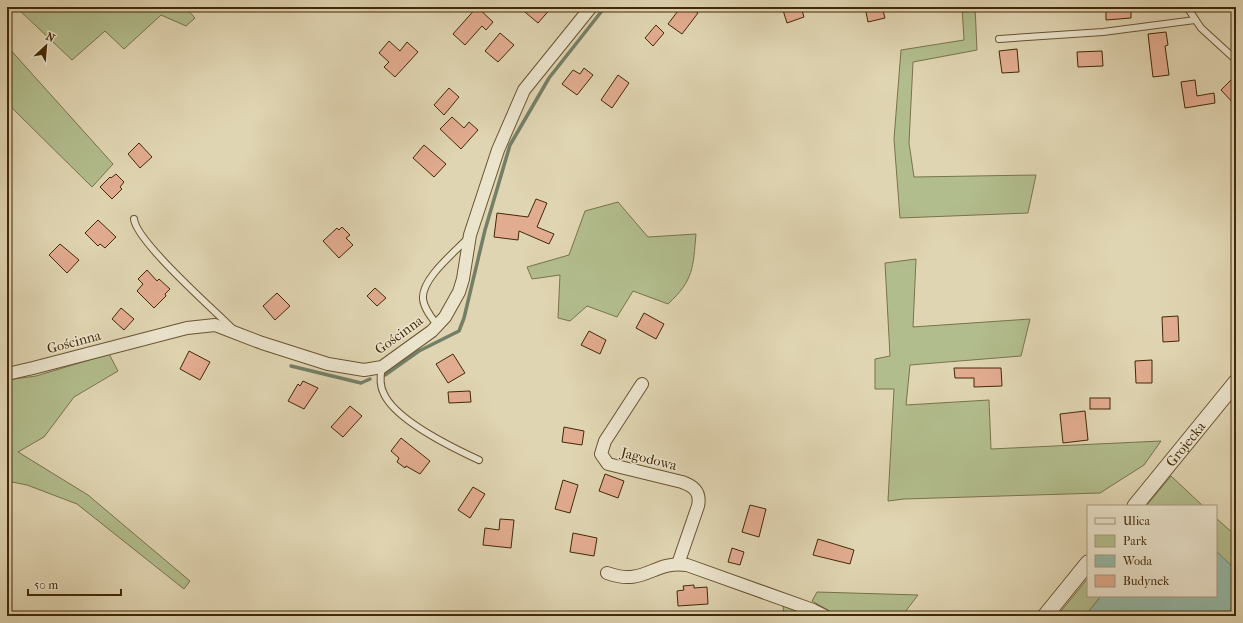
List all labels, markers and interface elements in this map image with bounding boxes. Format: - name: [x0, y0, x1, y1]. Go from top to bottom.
- north arrow: [26, 26, 66, 66]
- text: N: [44, 30, 57, 45]
- street label: Gościnna: [372, 312, 427, 358]
- street label: Gościnna: [45, 327, 103, 357]
- street label: Grojecka: [1162, 418, 1209, 470]
- street label: Jagodowa: [618, 444, 679, 474]
- legend: [1087, 505, 1217, 597]
- text: Ulica: [1123, 514, 1150, 528]
- text: Park: [1123, 534, 1148, 548]
- text: Woda: [1122, 554, 1153, 568]
- scale bar: [28, 571, 121, 597]
- text: Budynek: [1123, 574, 1170, 588]
- text: 50 m: [34, 578, 58, 592]

